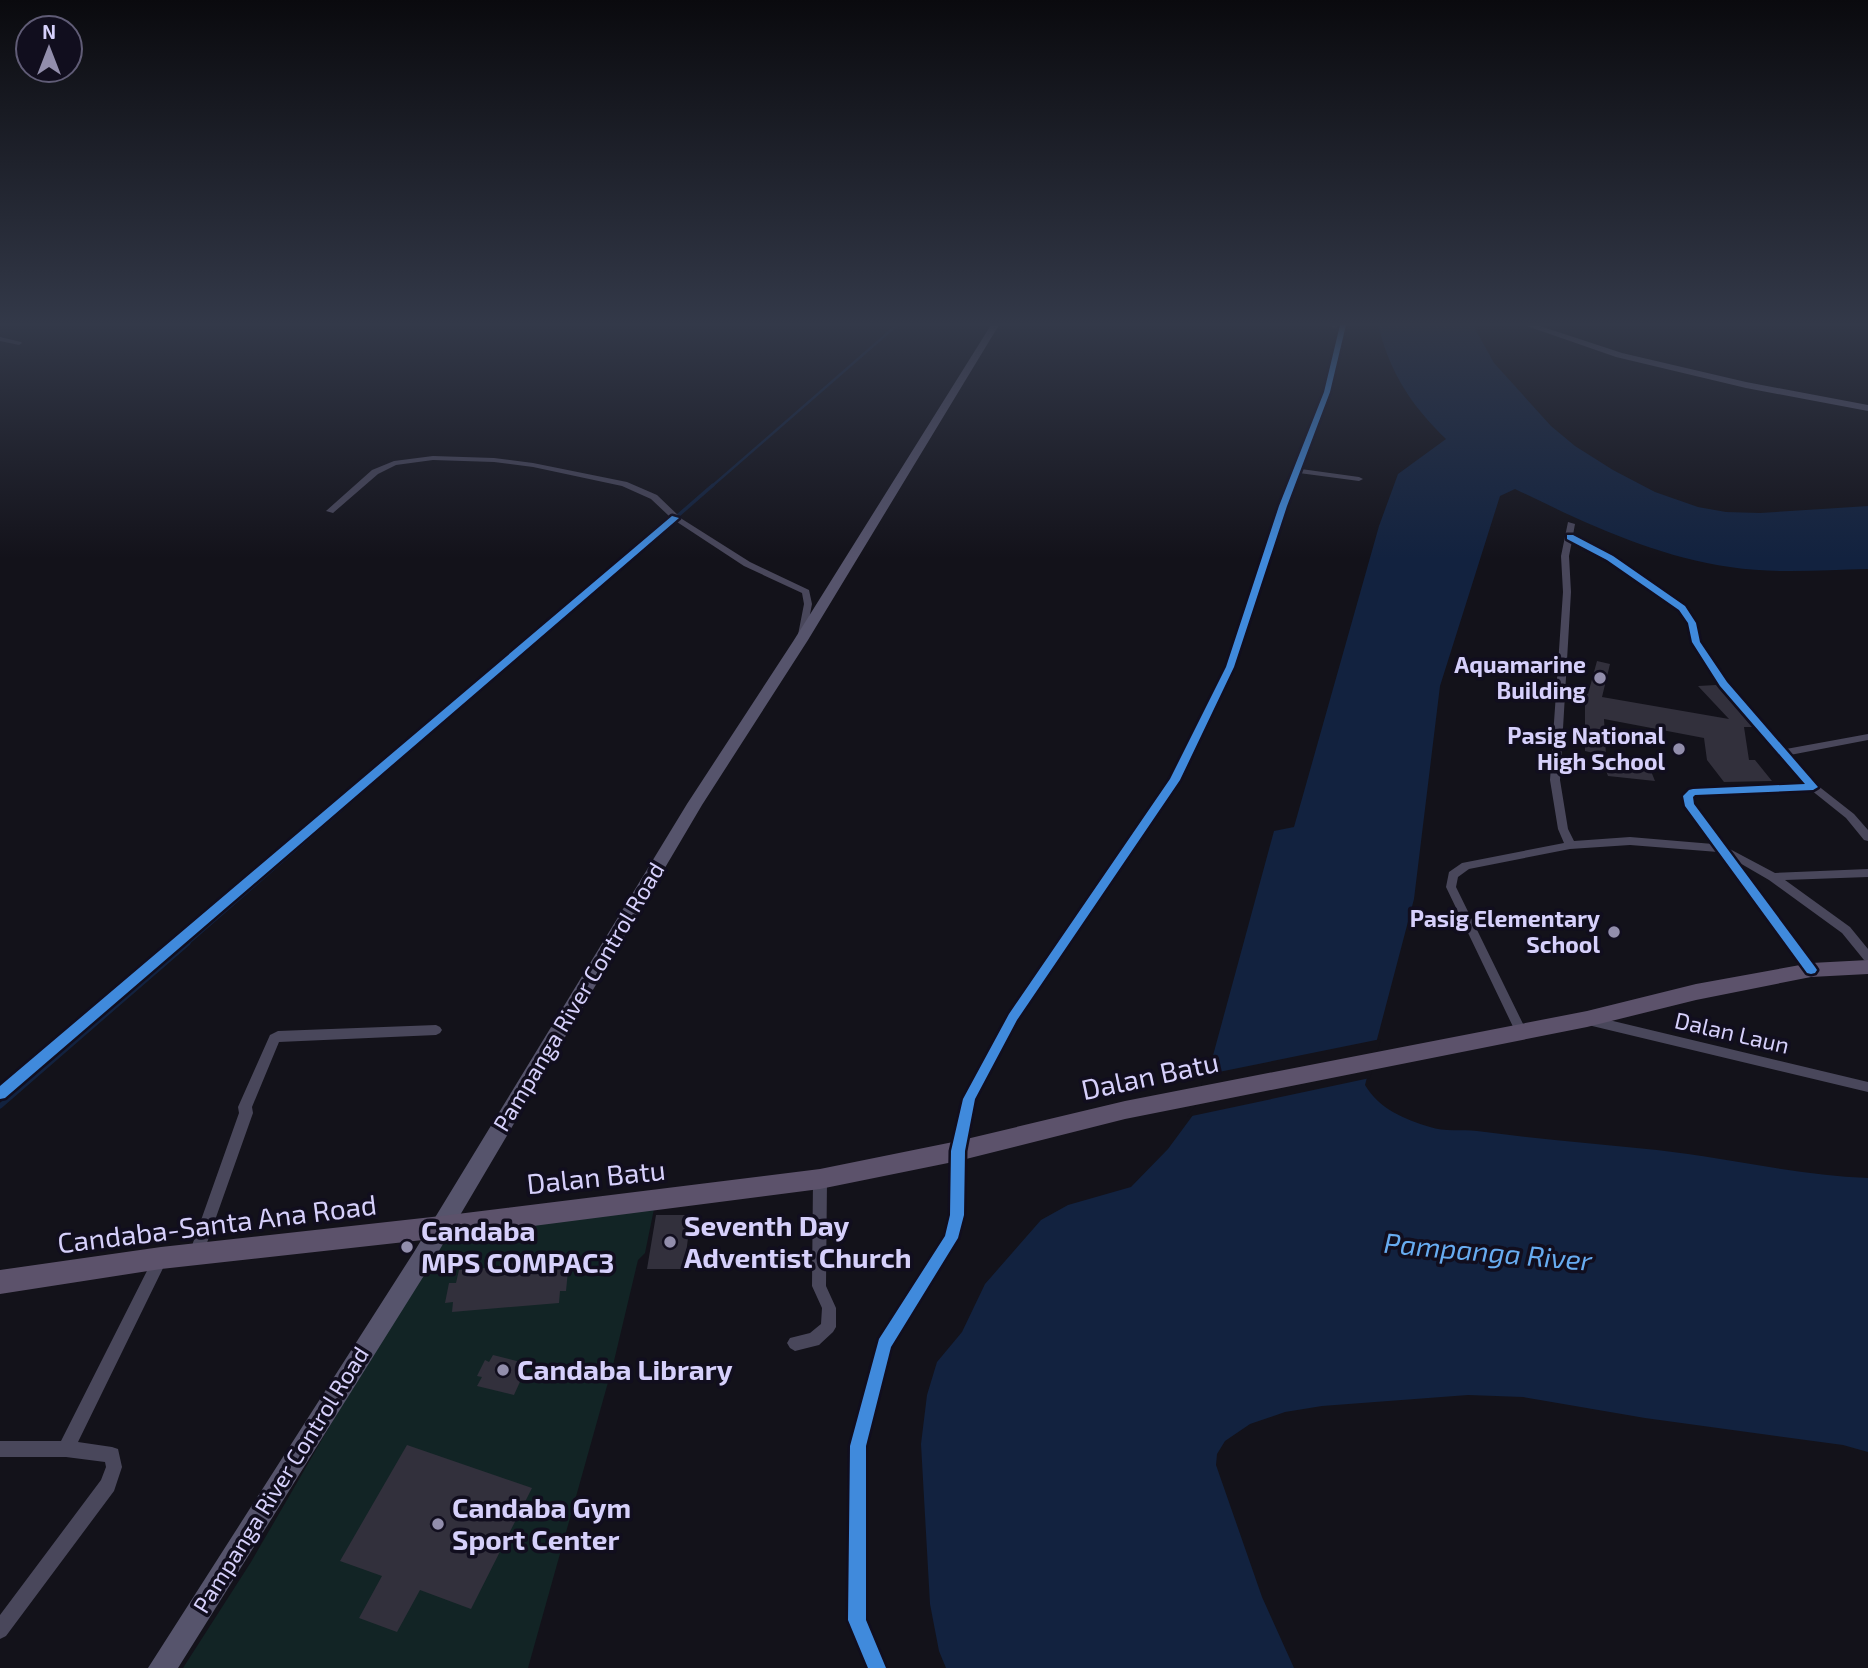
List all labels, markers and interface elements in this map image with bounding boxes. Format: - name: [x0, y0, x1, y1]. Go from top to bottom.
- north arrow: [14, 14, 84, 84]
- text: N: [42, 20, 56, 43]
- place label: Aquamarine Building: [1454, 650, 1587, 704]
- marker: Aquamarine Building: [1592, 670, 1608, 686]
- place label: Pasig National High School: [1507, 721, 1665, 775]
- marker: Pasig National High School: [1671, 741, 1687, 757]
- street label: Pampanga River Control Road: [487, 857, 670, 1136]
- place label: Pasig Elementary School: [1410, 904, 1600, 958]
- marker: Pasig Elementary School: [1606, 924, 1622, 940]
- street label: Dalan Laun: [1672, 1005, 1792, 1059]
- street label: Dalan Batu: [1078, 1044, 1222, 1106]
- street label: Dalan Batu: [525, 1152, 667, 1200]
- street label: Candaba-Santa Ana Road: [55, 1187, 378, 1259]
- place label: Seventh Day Adventist Church: [684, 1208, 912, 1274]
- place label: Candaba MPS COMPAC3: [421, 1213, 614, 1279]
- water label: Pampanga River: [1383, 1225, 1594, 1277]
- marker: Seventh Day Adventist Church: [662, 1234, 678, 1250]
- marker: Candaba MPS COMPAC3: [399, 1239, 415, 1255]
- street label: Pampanga River Control Road: [186, 1341, 374, 1618]
- place label: Candaba Library: [517, 1352, 733, 1386]
- marker: Candaba Library: [495, 1362, 511, 1378]
- place label: Candaba Gym Sport Center: [452, 1490, 631, 1556]
- marker: Candaba Gym Sport Center: [430, 1516, 446, 1532]

